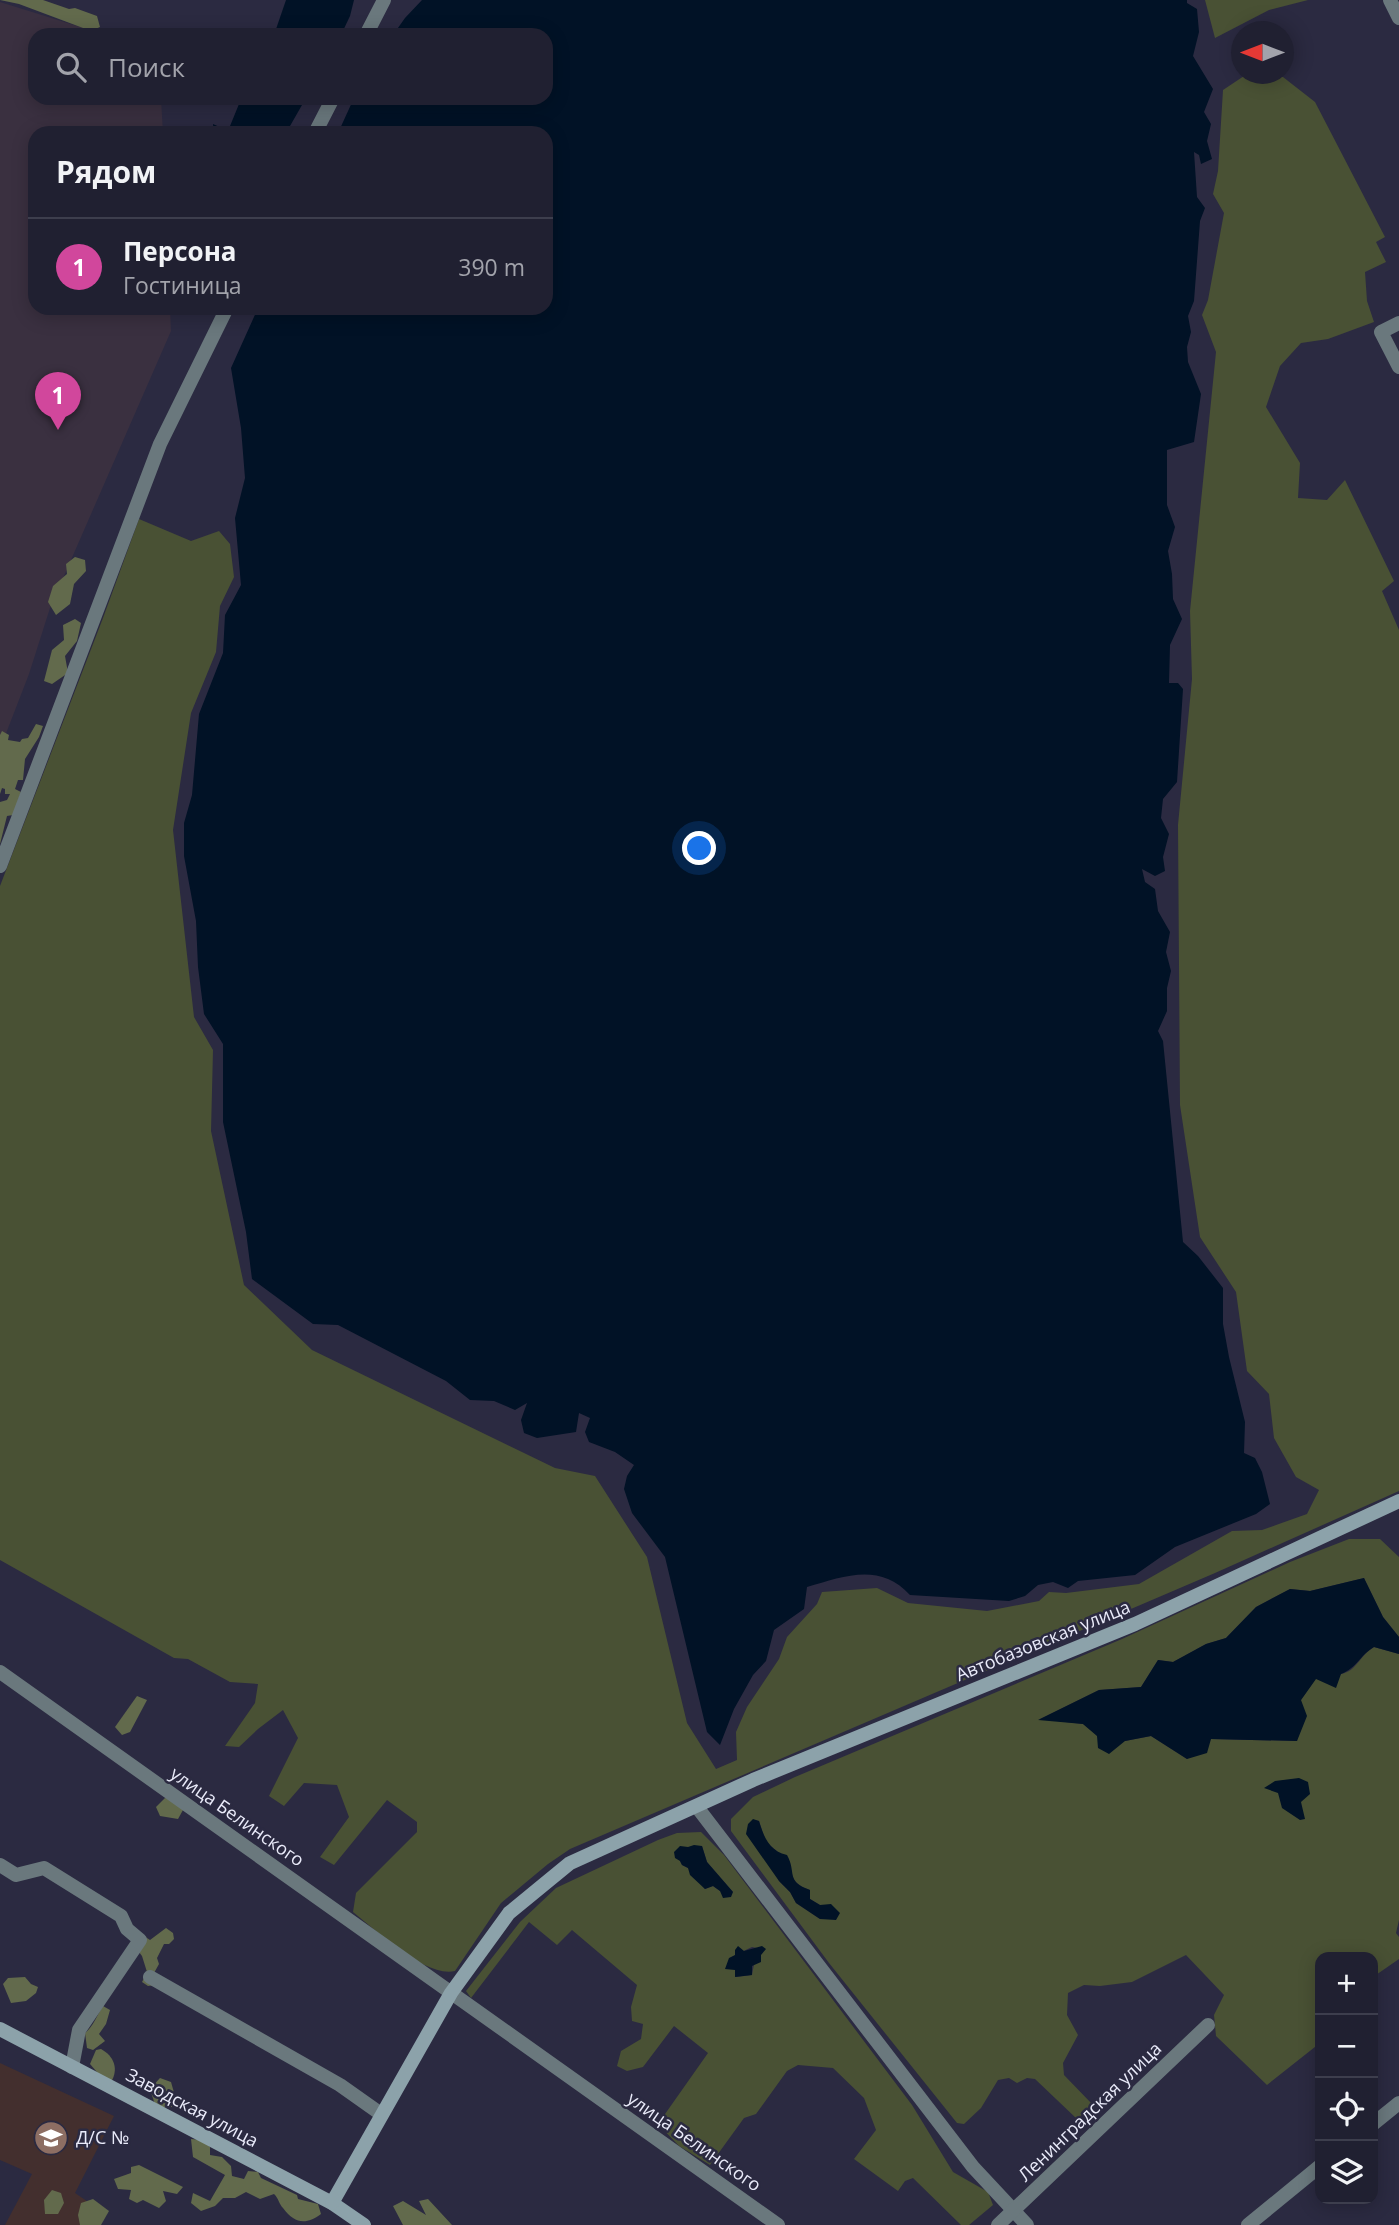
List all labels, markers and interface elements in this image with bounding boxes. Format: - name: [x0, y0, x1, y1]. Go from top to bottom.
- north arrow: [1231, 21, 1294, 84]
- search box: [28, 28, 553, 105]
- icon: search: [52, 48, 90, 86]
- text: Поиск: [108, 49, 185, 85]
- text: Рядом: [56, 151, 156, 192]
- text: Персона: [123, 233, 237, 269]
- text: 1: [72, 251, 86, 283]
- text: 390 m: [458, 251, 525, 283]
- text: Гостиница: [123, 269, 242, 301]
- pin: 1: [35, 372, 81, 430]
- your location: [682, 831, 716, 865]
- street label: Автобазовская улица: [952, 1594, 1133, 1686]
- street label: улица Белинского: [166, 1761, 309, 1871]
- map controls: [1315, 1952, 1378, 2204]
- button: +: [1315, 1952, 1378, 2015]
- button: −: [1315, 2015, 1378, 2078]
- street label: Ленинградская улица: [1012, 2036, 1166, 2186]
- street label: Заводская улица: [122, 2062, 263, 2152]
- button: locate: [1315, 2078, 1378, 2141]
- street label: улица Белинского: [623, 2086, 766, 2196]
- school or university icon: Д/С №: [32, 2119, 70, 2157]
- place label: Д/С №: [76, 2125, 129, 2149]
- button: layers: [1315, 2141, 1378, 2204]

